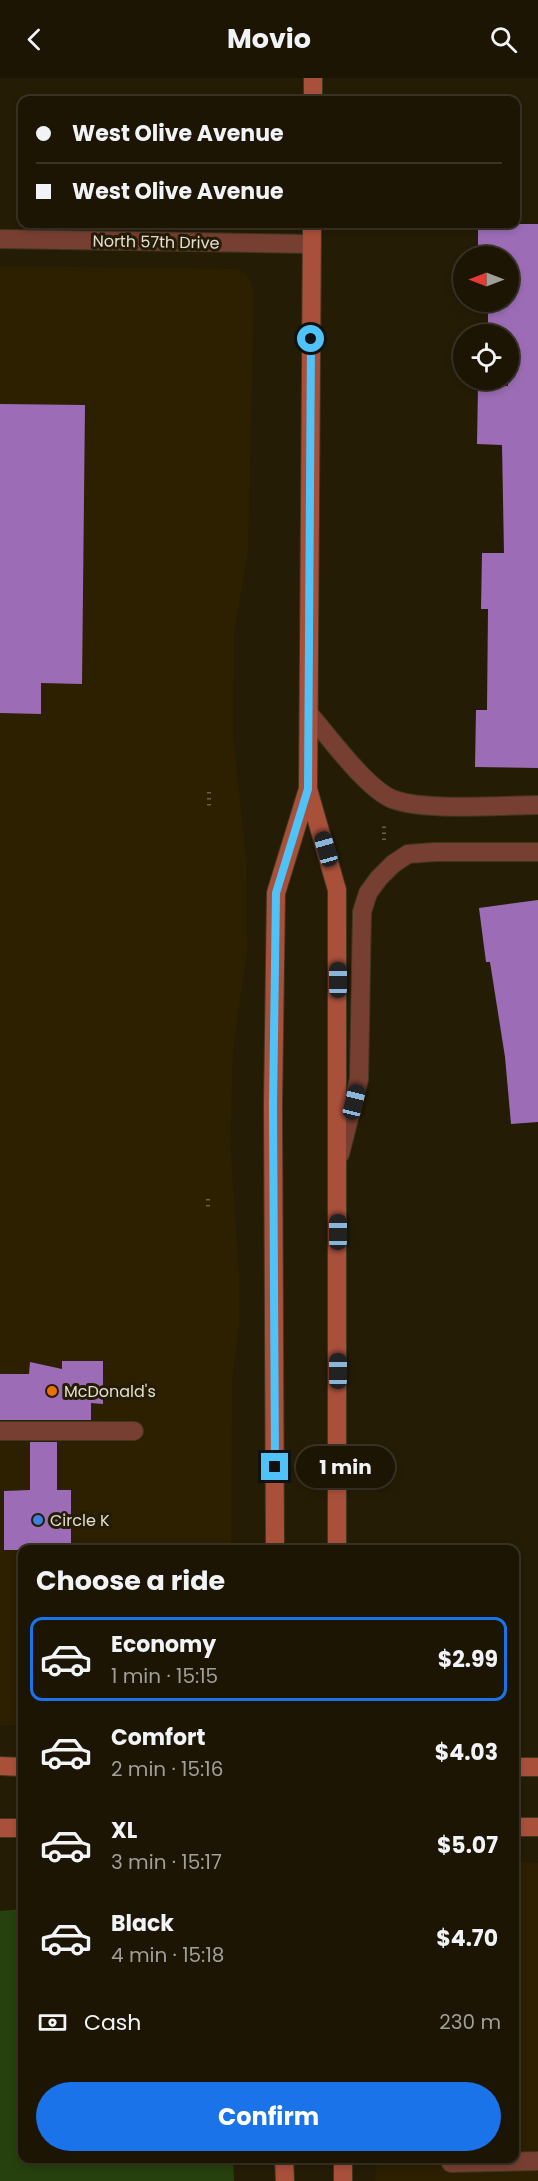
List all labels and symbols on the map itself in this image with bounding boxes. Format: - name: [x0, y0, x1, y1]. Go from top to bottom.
- street label: North 57th Drive: [92, 229, 220, 255]
- north arrow: [453, 246, 519, 312]
- route start: [297, 325, 324, 352]
- car: [312, 829, 340, 869]
- car: [329, 962, 347, 998]
- car: [341, 1082, 367, 1122]
- car: [329, 1214, 347, 1250]
- car: [329, 1353, 347, 1389]
- place label: McDonald's: [64, 1380, 156, 1403]
- marker: McDonald's: [45, 1384, 59, 1398]
- callout: 1 min: [296, 1446, 395, 1488]
- route end: [261, 1453, 288, 1480]
- place label: Circle K: [50, 1509, 110, 1532]
- marker: Circle K: [31, 1513, 45, 1527]

